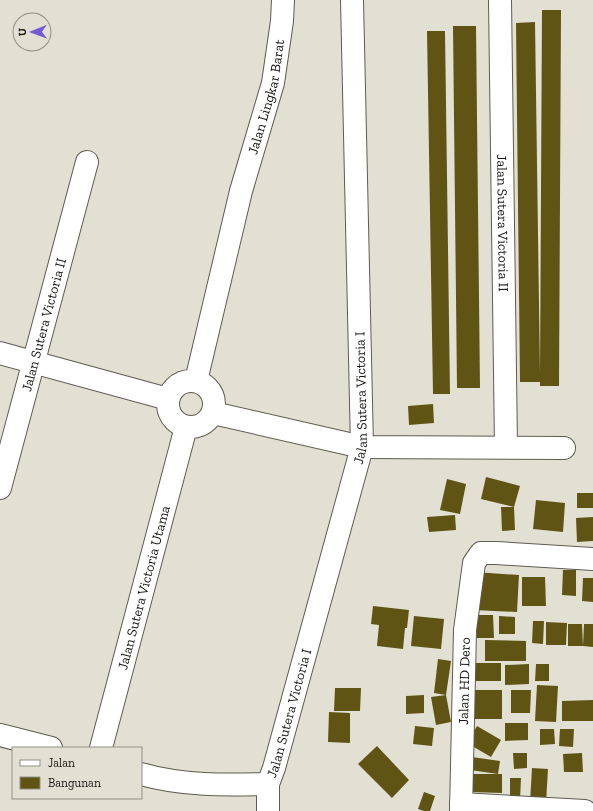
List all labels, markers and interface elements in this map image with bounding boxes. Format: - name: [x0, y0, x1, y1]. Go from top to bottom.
- north arrow: [12, 12, 52, 52]
- text: U: [16, 28, 29, 36]
- street label: Jalan Lingkar Barat: [244, 37, 288, 156]
- street label: Jalan Sutera Victoria II: [494, 154, 512, 292]
- street label: Jalan Sutera Victoria II: [18, 256, 69, 393]
- street label: Jalan Sutera Victoria I: [349, 331, 371, 466]
- street label: Jalan Sutera Victoria Utama: [114, 503, 173, 671]
- street label: Jalan HD Dero: [454, 637, 473, 725]
- street label: Jalan Sutera Victoria I: [263, 647, 315, 780]
- legend: [12, 747, 142, 799]
- text: Jalan: [48, 756, 75, 770]
- text: Bangunan: [48, 776, 101, 790]

